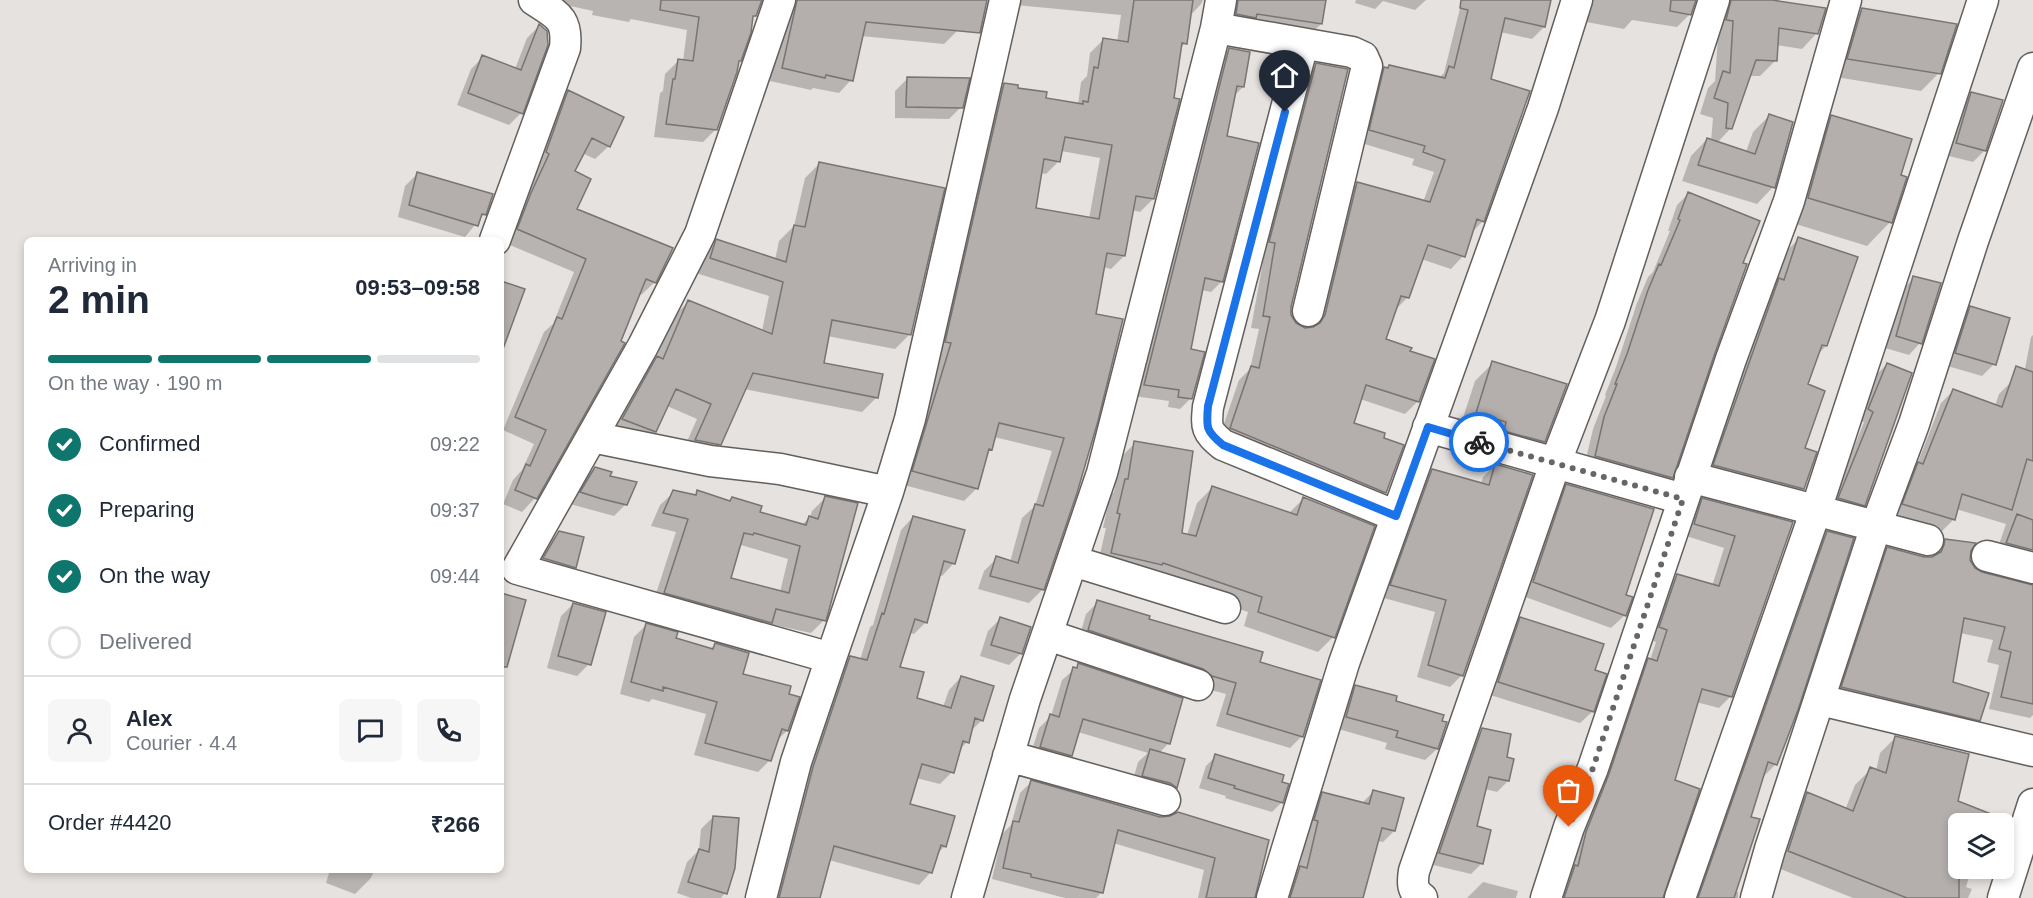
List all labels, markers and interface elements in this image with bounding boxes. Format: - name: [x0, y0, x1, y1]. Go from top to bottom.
- pin: [1259, 50, 1310, 112]
- icon: home: [1268, 59, 1301, 92]
- text: Arriving in: [48, 254, 137, 276]
- text: 09:53–09:58: [355, 275, 480, 300]
- text: 2 min: [48, 278, 150, 321]
- text: On the way · 190 m: [48, 372, 223, 394]
- courier: [1449, 412, 1509, 472]
- icon: bike: [1463, 426, 1496, 459]
- icon: check: [48, 428, 81, 461]
- text: Confirmed: [99, 431, 200, 456]
- text: 09:22: [430, 433, 480, 455]
- icon: check: [48, 494, 81, 527]
- text: Preparing: [99, 497, 194, 522]
- text: 09:37: [430, 499, 480, 521]
- icon: check: [48, 560, 81, 593]
- text: On the way: [99, 563, 210, 588]
- text: 09:44: [430, 565, 480, 587]
- text: Delivered: [99, 629, 192, 654]
- button: person: [48, 699, 111, 762]
- button: chat: [339, 699, 402, 762]
- button: phone: [417, 699, 480, 762]
- text: Alex: [126, 706, 172, 731]
- text: Courier · 4.4: [126, 732, 237, 754]
- pin: [1543, 765, 1594, 827]
- icon: bag: [1552, 774, 1585, 807]
- text: Order #4420: [48, 810, 172, 835]
- text: ₹266: [431, 812, 480, 837]
- map controls: [1948, 813, 2014, 879]
- button: layers: [1948, 813, 2014, 879]

